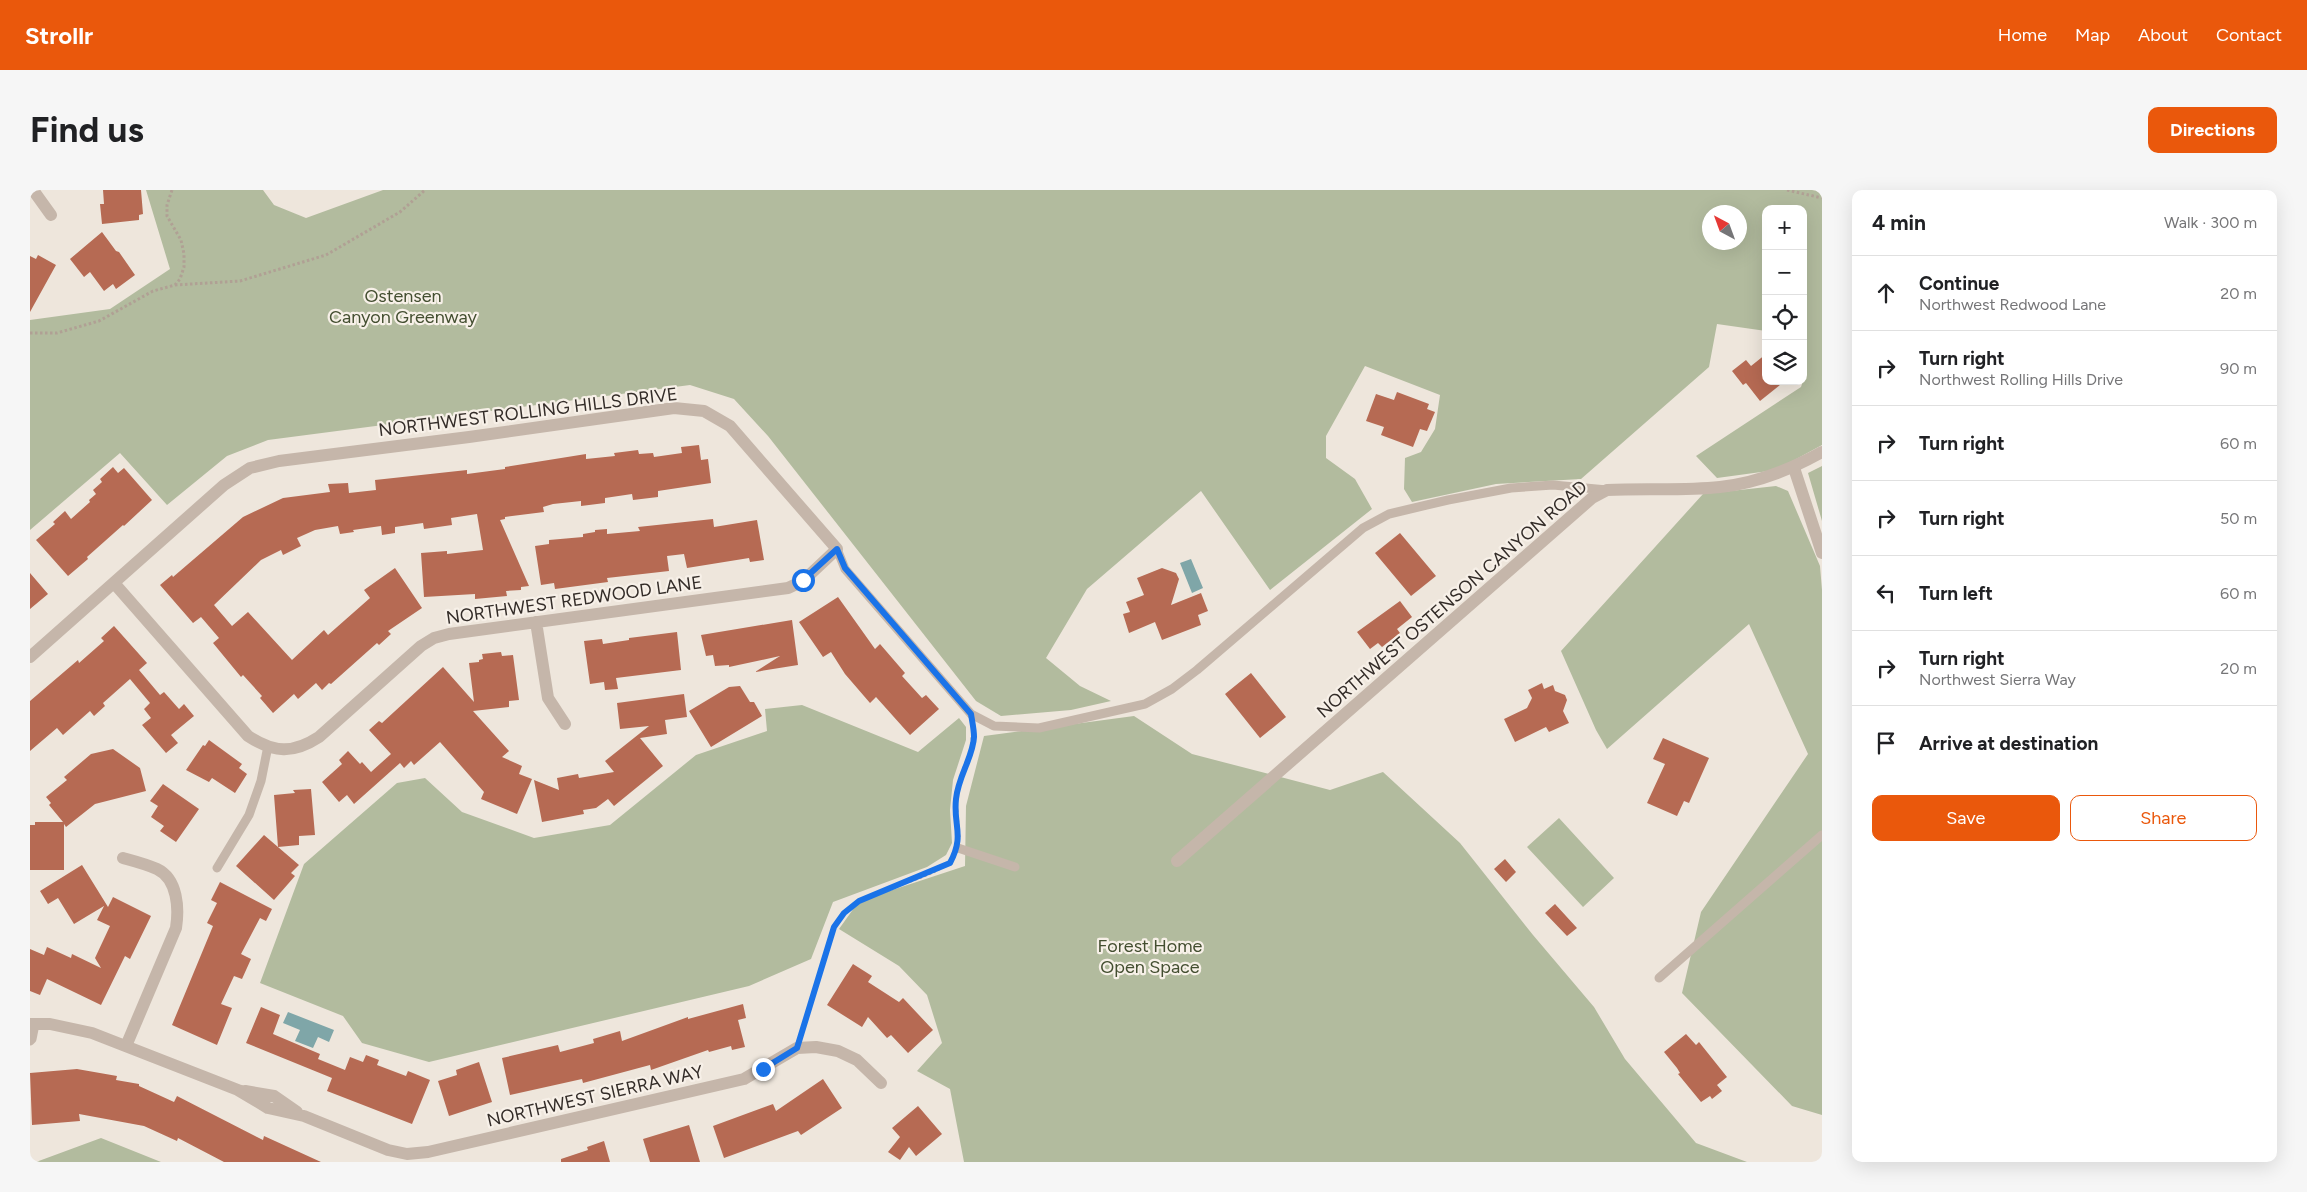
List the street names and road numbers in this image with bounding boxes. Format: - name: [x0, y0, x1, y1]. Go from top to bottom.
- street label: NORTHWEST ROLLING HILLS DRIVE: [377, 383, 679, 441]
- street label: NORTHWEST OSTENSON CANYON ROAD: [1312, 476, 1592, 722]
- street label: NORTHWEST REDWOOD LANE: [445, 571, 703, 629]
- street label: NORTHWEST SIERRA WAY: [485, 1060, 705, 1132]

